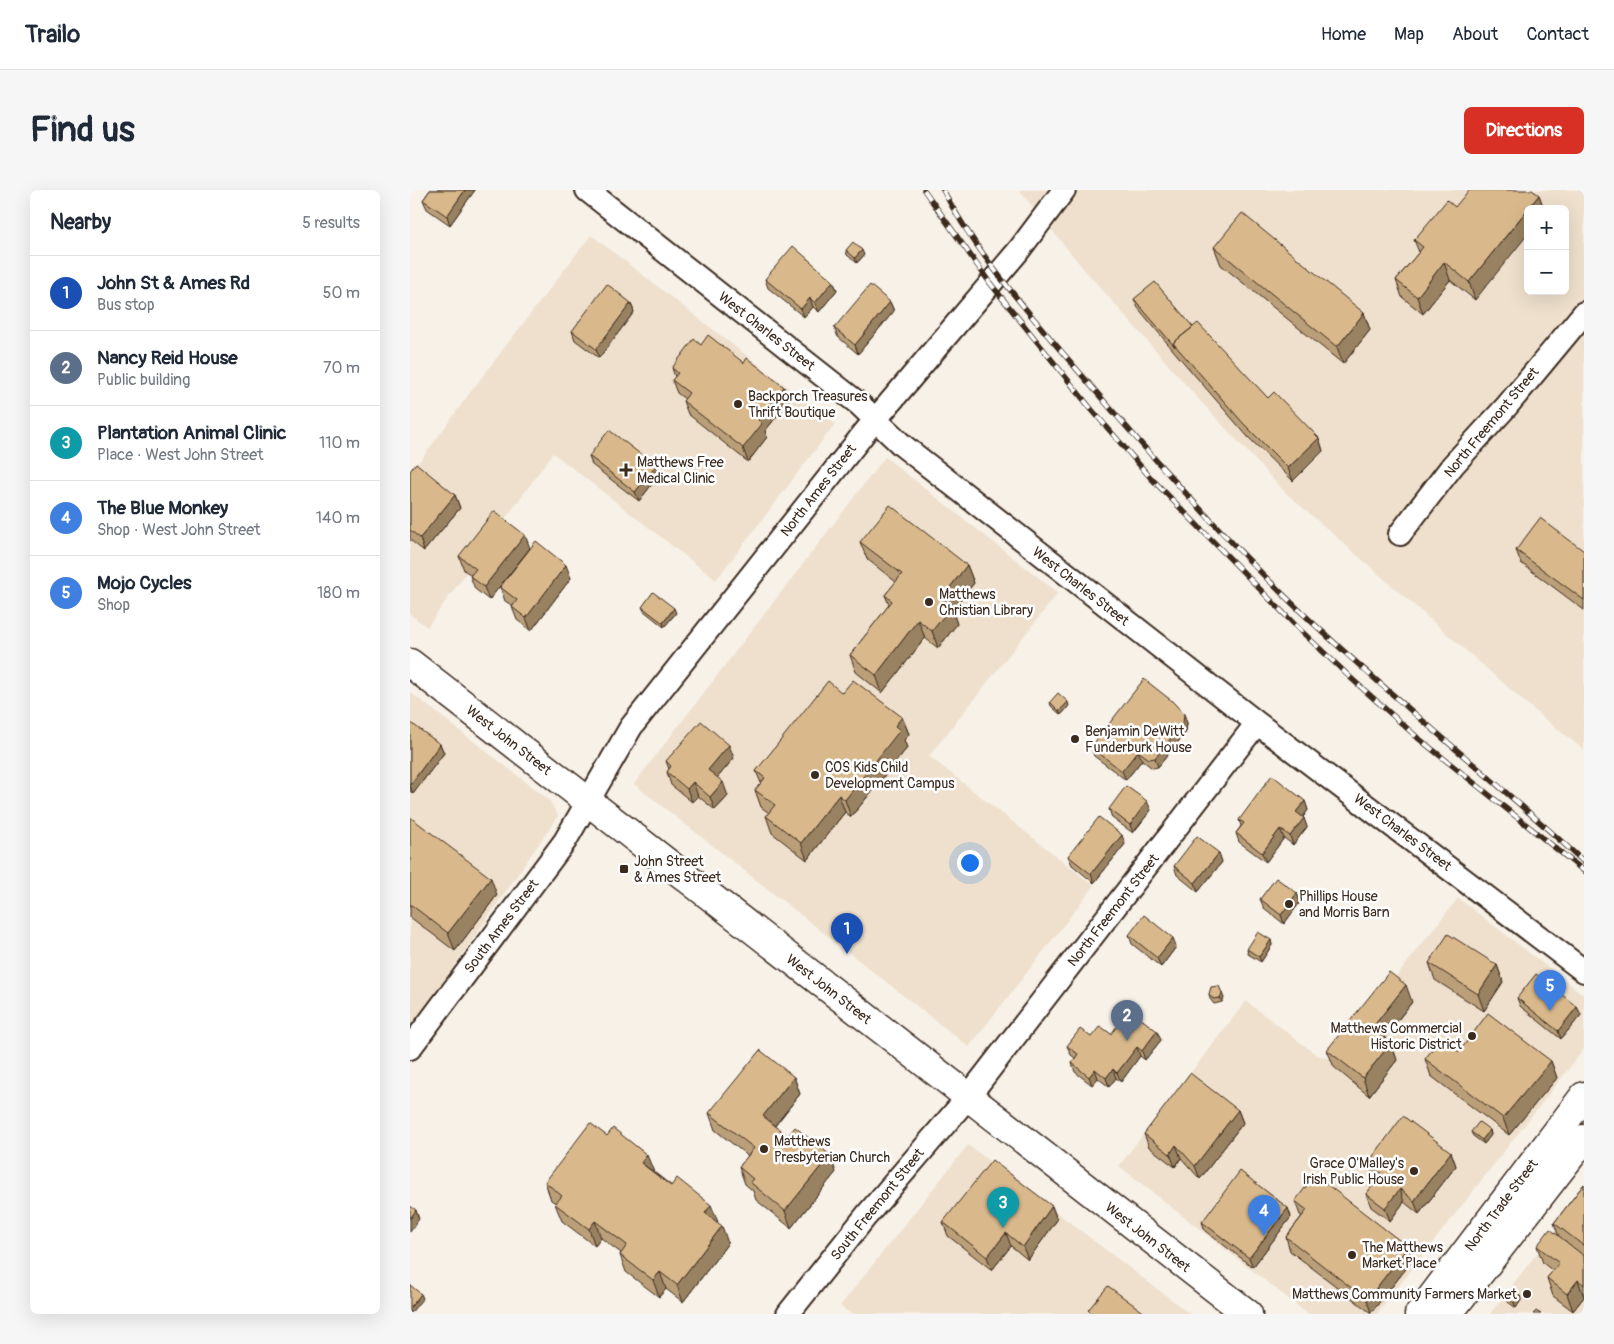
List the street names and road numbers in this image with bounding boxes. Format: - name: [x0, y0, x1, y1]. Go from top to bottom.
- street label: West Charles Street: [715, 288, 819, 375]
- street label: North Freemont Street: [1440, 364, 1543, 481]
- street label: North Ames Street: [777, 440, 860, 540]
- street label: West Charles Street: [1029, 543, 1133, 630]
- street label: West John Street: [463, 702, 555, 779]
- street label: West Charles Street: [1350, 790, 1455, 875]
- street label: North Freemont Street: [1064, 850, 1163, 970]
- street label: South Ames Street: [460, 876, 543, 977]
- street label: West John Street: [783, 951, 875, 1028]
- street label: South Freemont Street: [827, 1145, 928, 1264]
- street label: North Trade Street: [1461, 1156, 1542, 1255]
- street label: West John Street: [1102, 1199, 1194, 1276]

